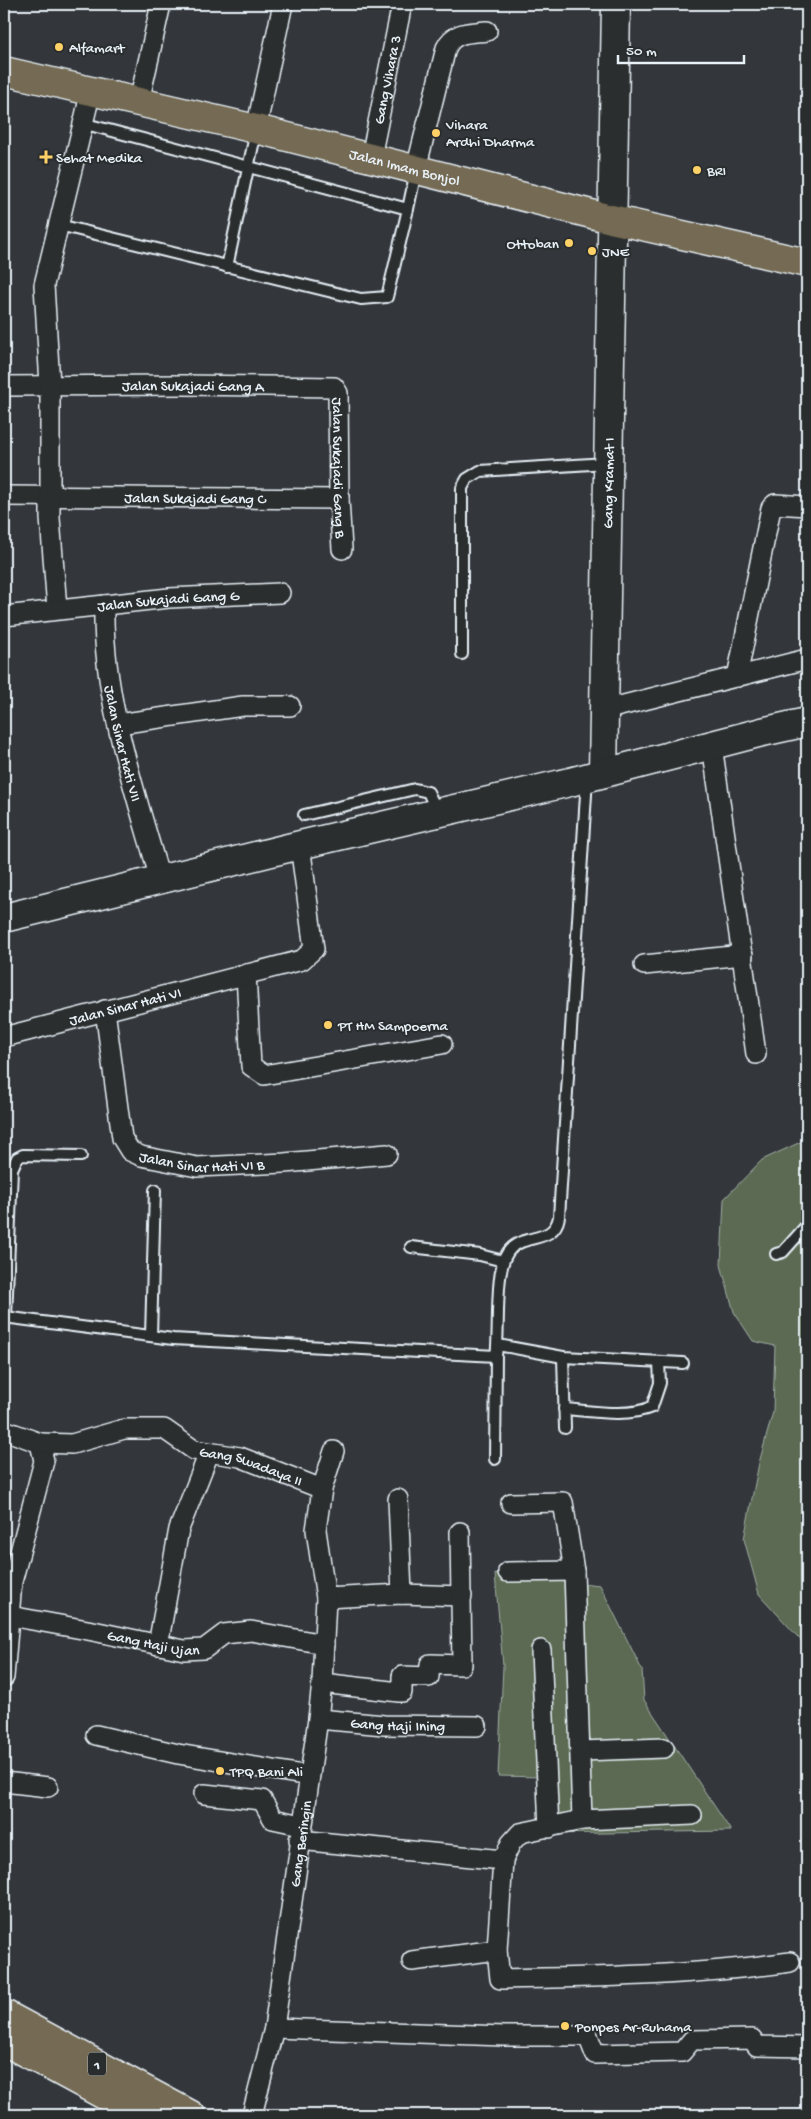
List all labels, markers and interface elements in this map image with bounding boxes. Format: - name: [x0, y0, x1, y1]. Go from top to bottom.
- scale bar: [618, 32, 745, 64]
- street label: Gang Vihara 3: [371, 34, 406, 126]
- place label: Alfamart: [69, 40, 126, 58]
- marker: Alfamart: [53, 41, 65, 53]
- text: 50 m: [626, 43, 657, 61]
- place label: Vihara Ardhi Dharma: [445, 117, 535, 152]
- marker: Vihara Ardhi Dharma: [430, 127, 442, 139]
- street label: Jalan Imam Bonjol: [347, 146, 461, 191]
- place label: Sehat Medika: [56, 150, 143, 168]
- marker: Sehat Medika: [40, 151, 52, 163]
- place label: BRI: [706, 163, 726, 181]
- marker: BRI: [691, 164, 703, 176]
- place label: Ottoban: [507, 236, 559, 254]
- marker: Ottoban: [563, 237, 575, 249]
- place label: JNE: [602, 244, 630, 262]
- marker: JNE: [586, 245, 598, 257]
- street label: Jalan Sukajadi Gang A: [122, 378, 265, 397]
- street label: Jalan Sukajadi Gang B: [327, 397, 348, 539]
- street label: Gang Kramat I: [600, 437, 620, 529]
- street label: Jalan Sukajadi Gang C: [124, 490, 266, 509]
- street label: Jalan Sukajadi Gang G: [96, 588, 240, 617]
- street label: Jalan Sinar Hati VII: [99, 684, 144, 804]
- street label: Jalan Sinar Hati VI: [68, 985, 183, 1031]
- place label: PT HM Sampoerna: [337, 1018, 448, 1036]
- marker: PT HM Sampoerna: [322, 1019, 334, 1031]
- street label: Jalan Sinar Hati VI B: [137, 1149, 265, 1178]
- street label: Gang Swadaya II: [198, 1444, 305, 1491]
- street label: Gang Haji Ujan: [105, 1627, 200, 1661]
- street label: Gang Haji Ining: [349, 1715, 445, 1737]
- place label: TPQ Bani Ali: [229, 1764, 303, 1782]
- marker: TPQ Bani Ali: [214, 1765, 226, 1777]
- street label: Gang Beringin: [287, 1799, 317, 1888]
- place label: Ponpes Ar-Ruhama: [574, 2019, 692, 2037]
- marker: Ponpes Ar-Ruhama: [559, 2020, 571, 2032]
- road number: 1: [88, 2052, 106, 2076]

